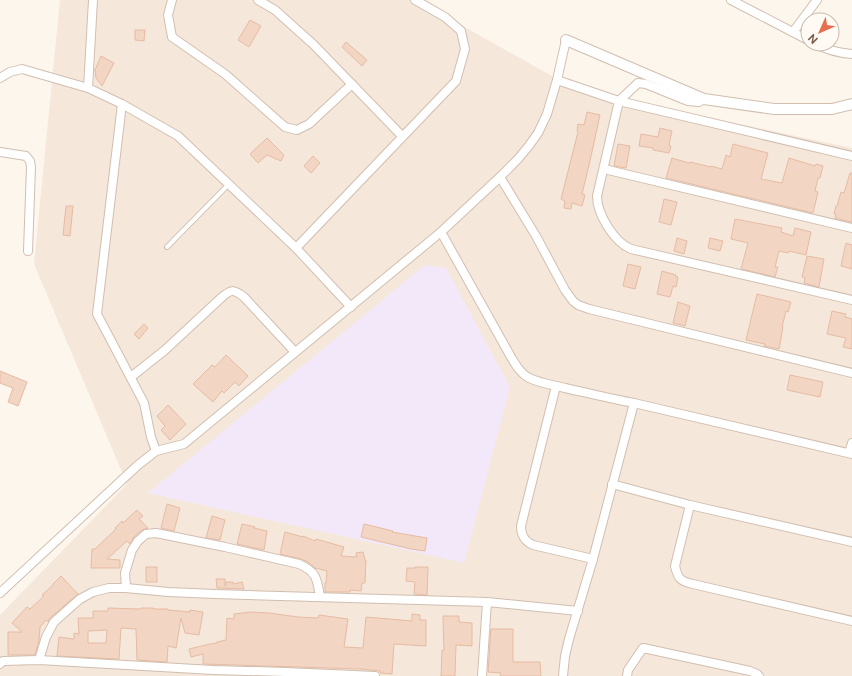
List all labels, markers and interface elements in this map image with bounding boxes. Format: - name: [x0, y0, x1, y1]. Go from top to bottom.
- north arrow: [800, 12, 840, 52]
- text: N: [806, 32, 820, 46]

